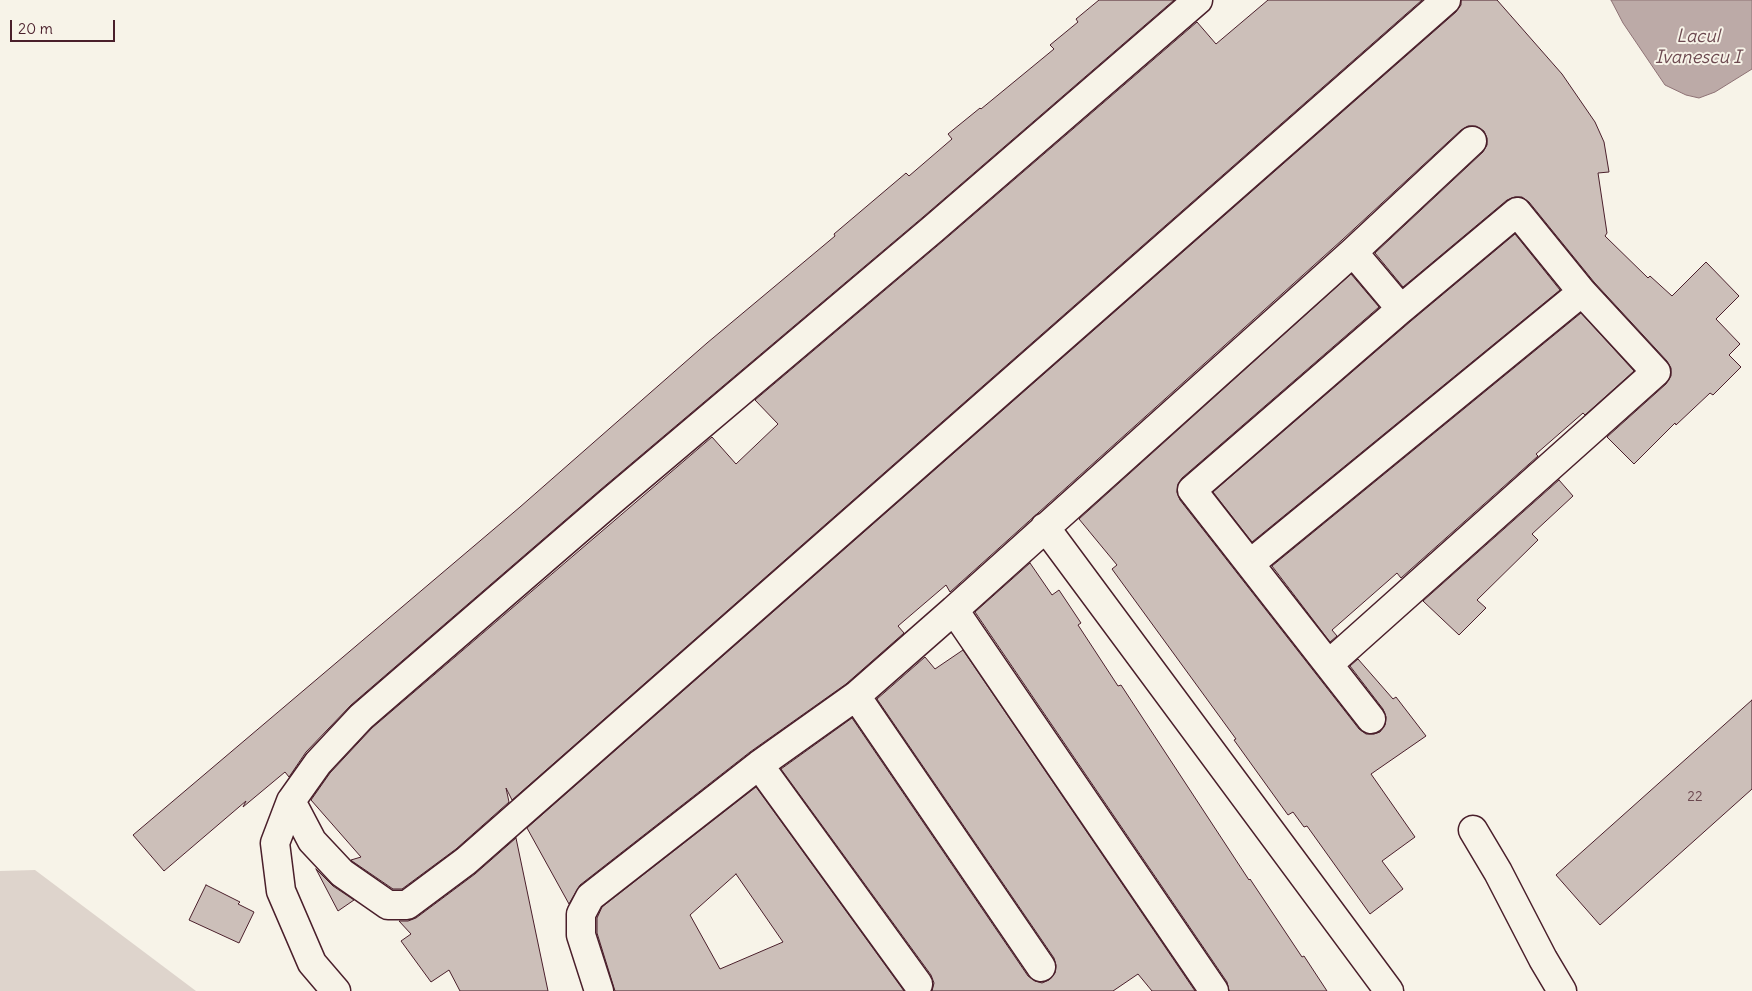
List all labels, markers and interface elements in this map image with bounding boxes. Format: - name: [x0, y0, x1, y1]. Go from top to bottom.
- scale bar: [12, 10, 118, 42]
- text: 20 m: [18, 19, 53, 38]
- water label: Lacul Ivanescu I: [1655, 26, 1741, 68]
- house number: 22: [1687, 789, 1703, 805]

